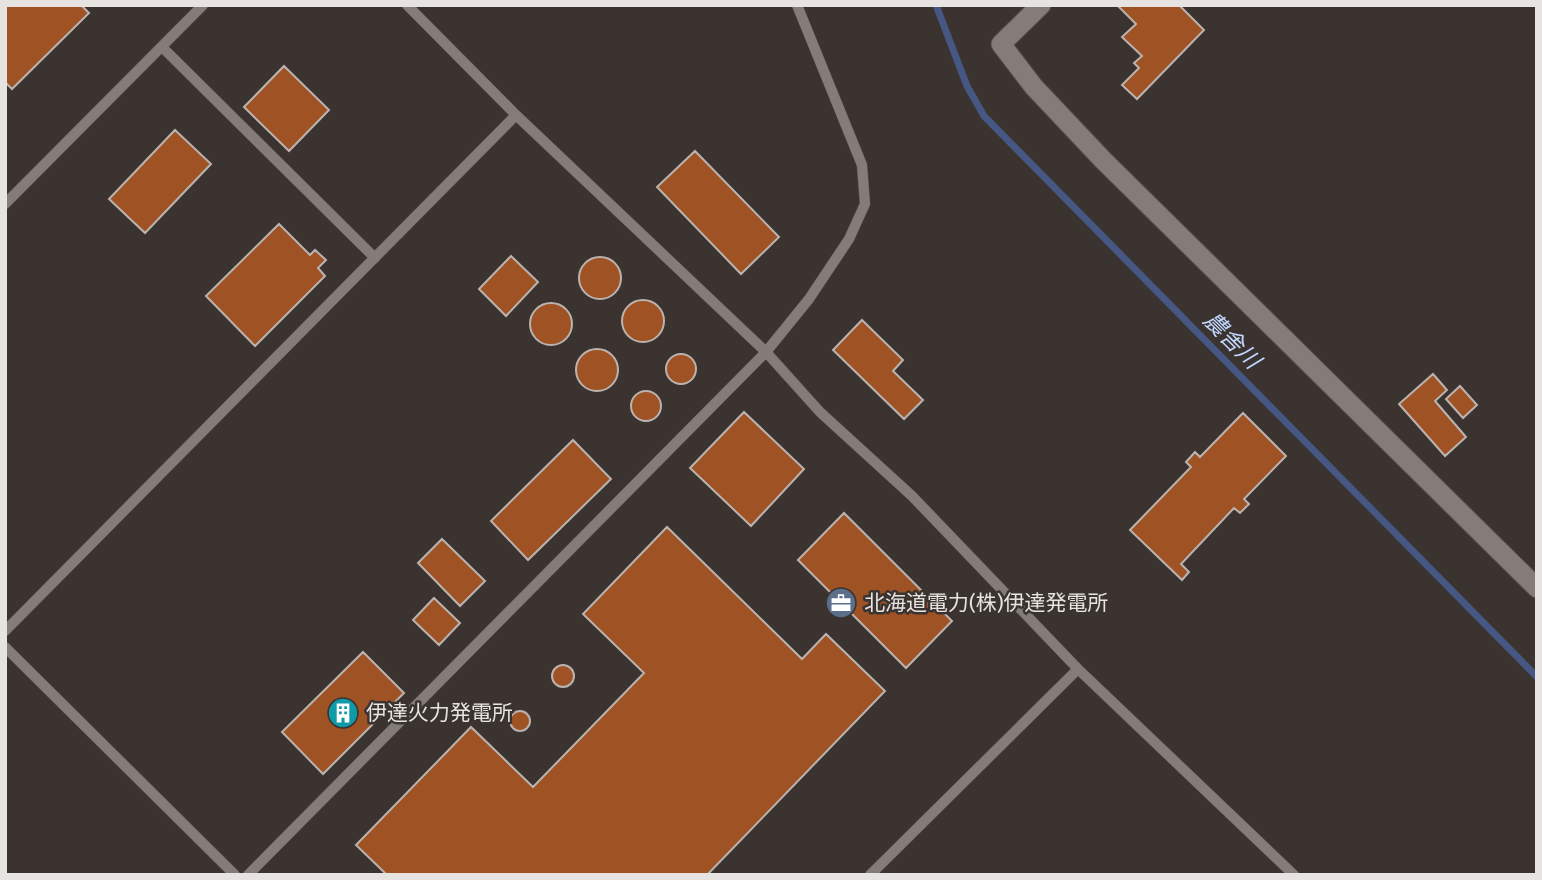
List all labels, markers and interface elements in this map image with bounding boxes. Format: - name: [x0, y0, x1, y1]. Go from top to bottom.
- water label: 農舎川: [1198, 306, 1268, 376]
- office icon: 北海道電力(株)伊達発電所: [824, 586, 858, 620]
- place label: 北海道電力(株)伊達発電所: [864, 590, 1109, 616]
- building icon: 伊達火力発電所: [326, 696, 360, 730]
- place label: 伊達火力発電所: [366, 700, 513, 726]

